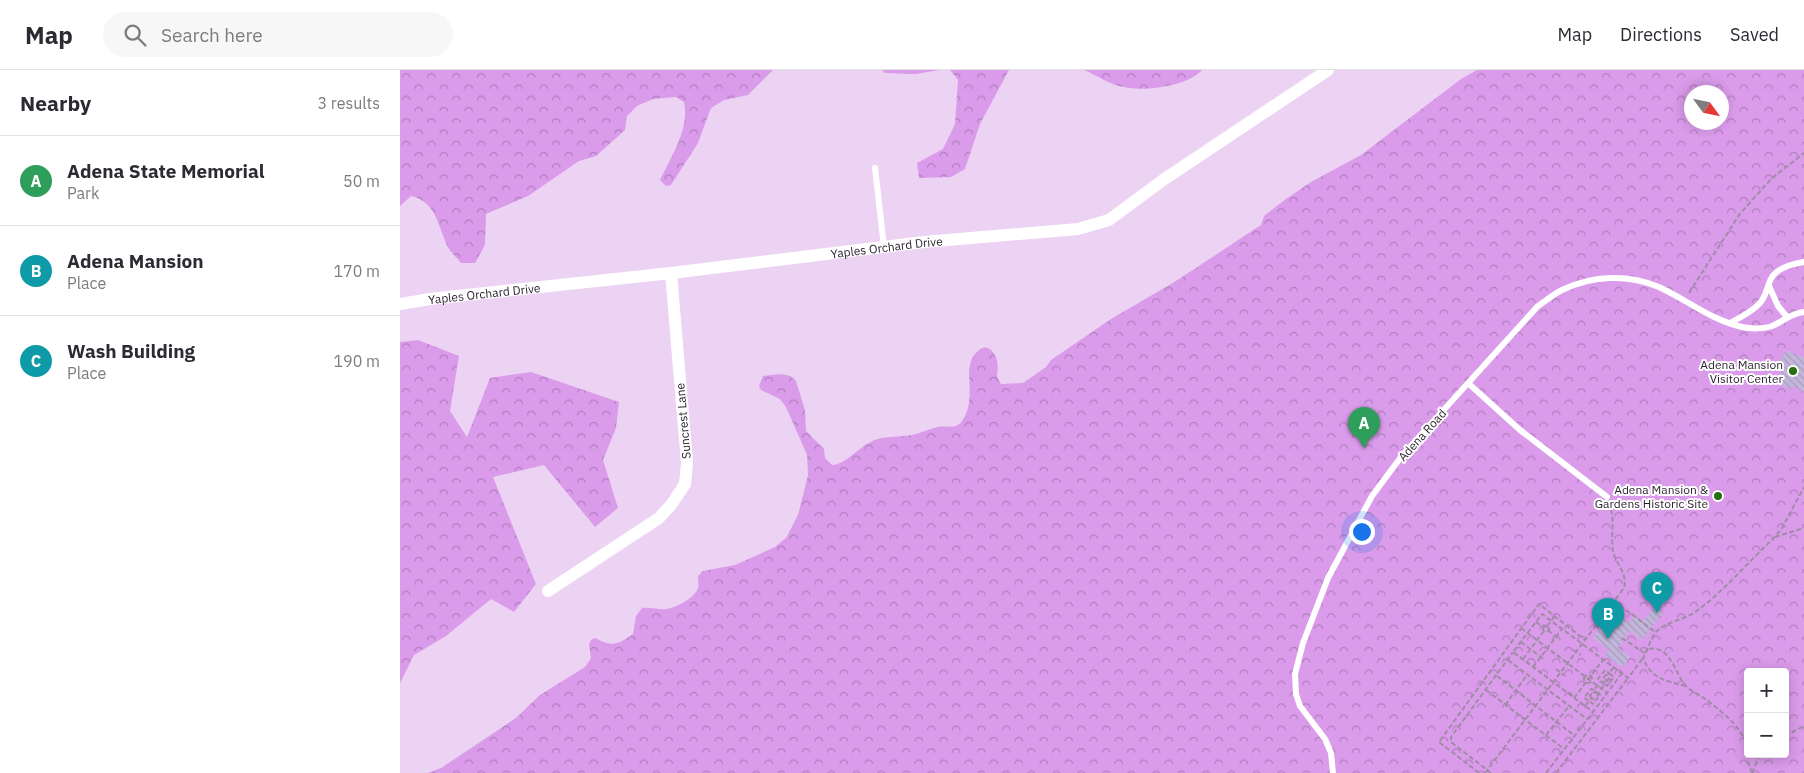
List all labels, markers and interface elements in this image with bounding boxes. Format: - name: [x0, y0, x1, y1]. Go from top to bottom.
- search box: [103, 12, 453, 57]
- text: Map: [25, 19, 73, 51]
- icon: search: [121, 21, 149, 49]
- text: Search here: [161, 23, 263, 47]
- text: Map: [1557, 23, 1592, 46]
- text: Directions: [1620, 23, 1702, 46]
- text: Saved: [1730, 23, 1779, 46]
- north arrow: [1684, 85, 1729, 130]
- text: Nearby: [20, 89, 91, 117]
- text: 3 results: [317, 93, 380, 113]
- text: Adena State Memorial: [67, 159, 265, 183]
- text: A: [31, 171, 41, 191]
- text: 50 m: [343, 171, 380, 191]
- text: Park: [67, 183, 99, 203]
- street label: Yaples Orchard Drive: [830, 233, 944, 261]
- text: Adena Mansion: [67, 249, 204, 273]
- text: B: [31, 261, 41, 281]
- text: 170 m: [333, 261, 380, 281]
- text: Place: [67, 273, 106, 293]
- street label: Yaples Orchard Drive: [427, 280, 541, 307]
- text: Wash Building: [67, 339, 195, 363]
- text: C: [31, 351, 41, 371]
- text: 190 m: [333, 351, 380, 371]
- place label: Adena Mansion Visitor Center: [1700, 357, 1784, 386]
- text: Place: [67, 363, 106, 383]
- marker: Adena Mansion Visitor Center: [1787, 365, 1799, 377]
- street label: Suncrest Lane: [672, 382, 694, 460]
- street label: Adena Road: [1395, 406, 1449, 464]
- pin: A: [1348, 407, 1380, 448]
- place label: Adena Mansion & Gardens Historic Site: [1595, 482, 1709, 511]
- marker: Adena Mansion & Gardens Historic Site: [1712, 490, 1724, 502]
- your location: [1349, 519, 1375, 545]
- pin: C: [1641, 572, 1673, 613]
- pin: B: [1592, 598, 1624, 639]
- map controls: [1744, 668, 1789, 758]
- button: +: [1744, 668, 1789, 713]
- button: −: [1744, 713, 1789, 758]

